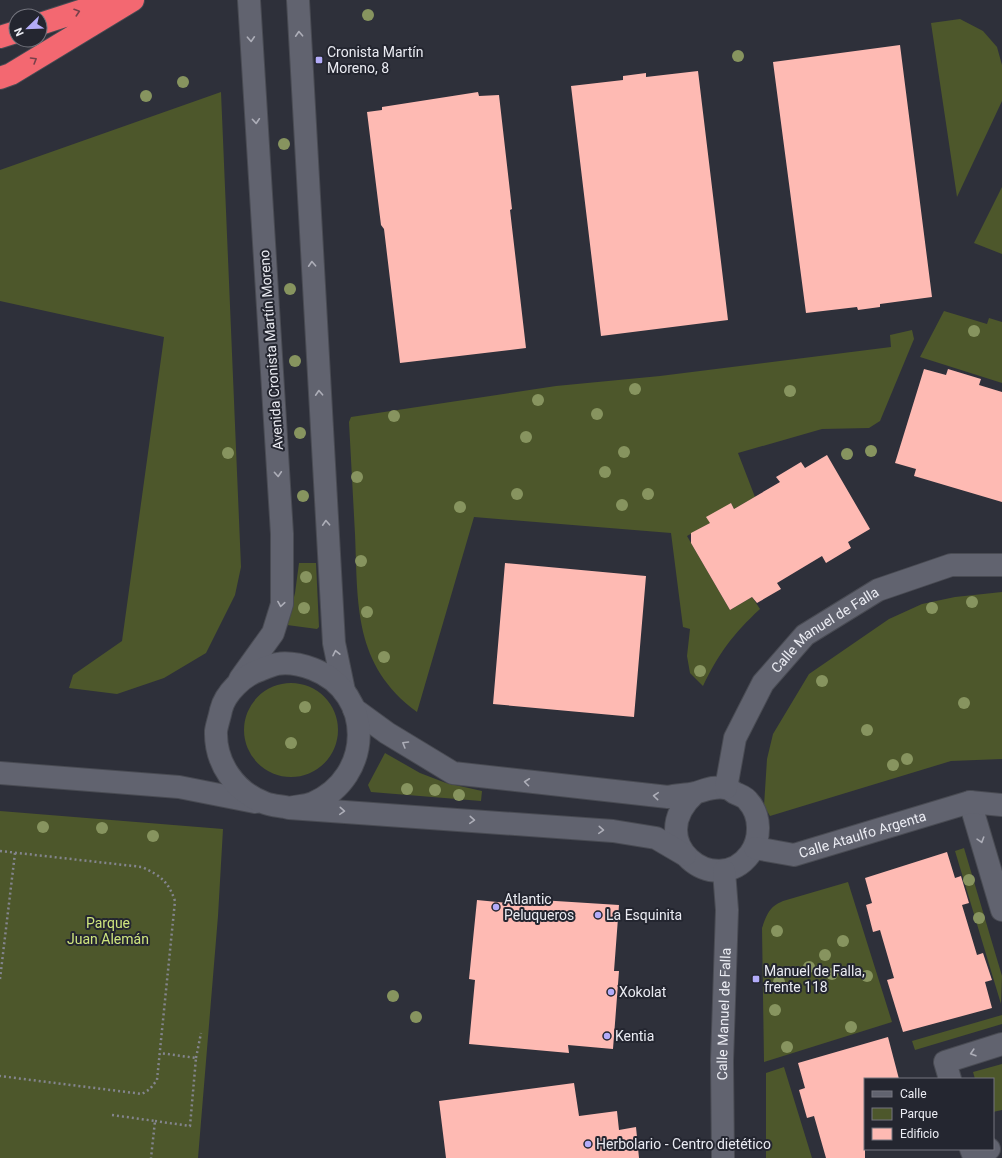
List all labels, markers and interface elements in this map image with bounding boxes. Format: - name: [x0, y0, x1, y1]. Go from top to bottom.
- north arrow: [8, 8, 48, 48]
- one-way arrow: [73, 8, 80, 17]
- text: N: [12, 25, 27, 38]
- one-way arrow: [295, 31, 304, 37]
- one-way arrow: [247, 36, 256, 42]
- place label: Cronista Martín Moreno, 8: [327, 44, 423, 76]
- marker: Cronista Martín Moreno, 8: [314, 55, 324, 65]
- one-way arrow: [30, 57, 37, 64]
- one-way arrow: [252, 118, 260, 124]
- street label: Avenida Cronista Martín Moreno: [256, 249, 286, 451]
- one-way arrow: [308, 261, 316, 267]
- one-way arrow: [315, 390, 324, 396]
- one-way arrow: [274, 471, 283, 477]
- one-way arrow: [322, 520, 331, 526]
- street label: Calle Manuel de Falla: [768, 584, 882, 676]
- one-way arrow: [277, 600, 285, 607]
- one-way arrow: [333, 650, 341, 656]
- one-way arrow: [402, 742, 409, 749]
- one-way arrow: [524, 777, 530, 786]
- one-way arrow: [653, 791, 659, 800]
- one-way arrow: [339, 806, 345, 815]
- street label: Calle Ataulfo Argenta: [797, 808, 928, 861]
- one-way arrow: [469, 816, 475, 825]
- one-way arrow: [598, 826, 604, 835]
- one-way arrow: [976, 836, 985, 843]
- place label: Atlantic Peluqueros: [504, 891, 574, 923]
- marker: Atlantic Peluqueros: [491, 902, 501, 912]
- place label: La Esquinita: [606, 907, 682, 923]
- marker: La Esquinita: [593, 910, 603, 920]
- park label: Parque Juan Alemán: [67, 915, 149, 947]
- street label: Calle Manuel de Falla: [714, 948, 734, 1080]
- place label: Manuel de Falla, frente 118: [764, 963, 865, 995]
- marker: Manuel de Falla, frente 118: [751, 974, 761, 984]
- place label: Xokolat: [619, 984, 667, 1000]
- marker: Xokolat: [606, 987, 616, 997]
- place label: Kentia: [615, 1028, 654, 1044]
- marker: Kentia: [602, 1031, 612, 1041]
- one-way arrow: [970, 1048, 977, 1057]
- legend: [864, 1078, 994, 1150]
- text: Calle: [900, 1087, 927, 1101]
- text: Parque: [900, 1107, 938, 1121]
- text: Edificio: [900, 1127, 939, 1141]
- place label: Herbolario - Centro dietético: [596, 1136, 771, 1152]
- marker: Herbolario - Centro dietético: [583, 1139, 593, 1149]

